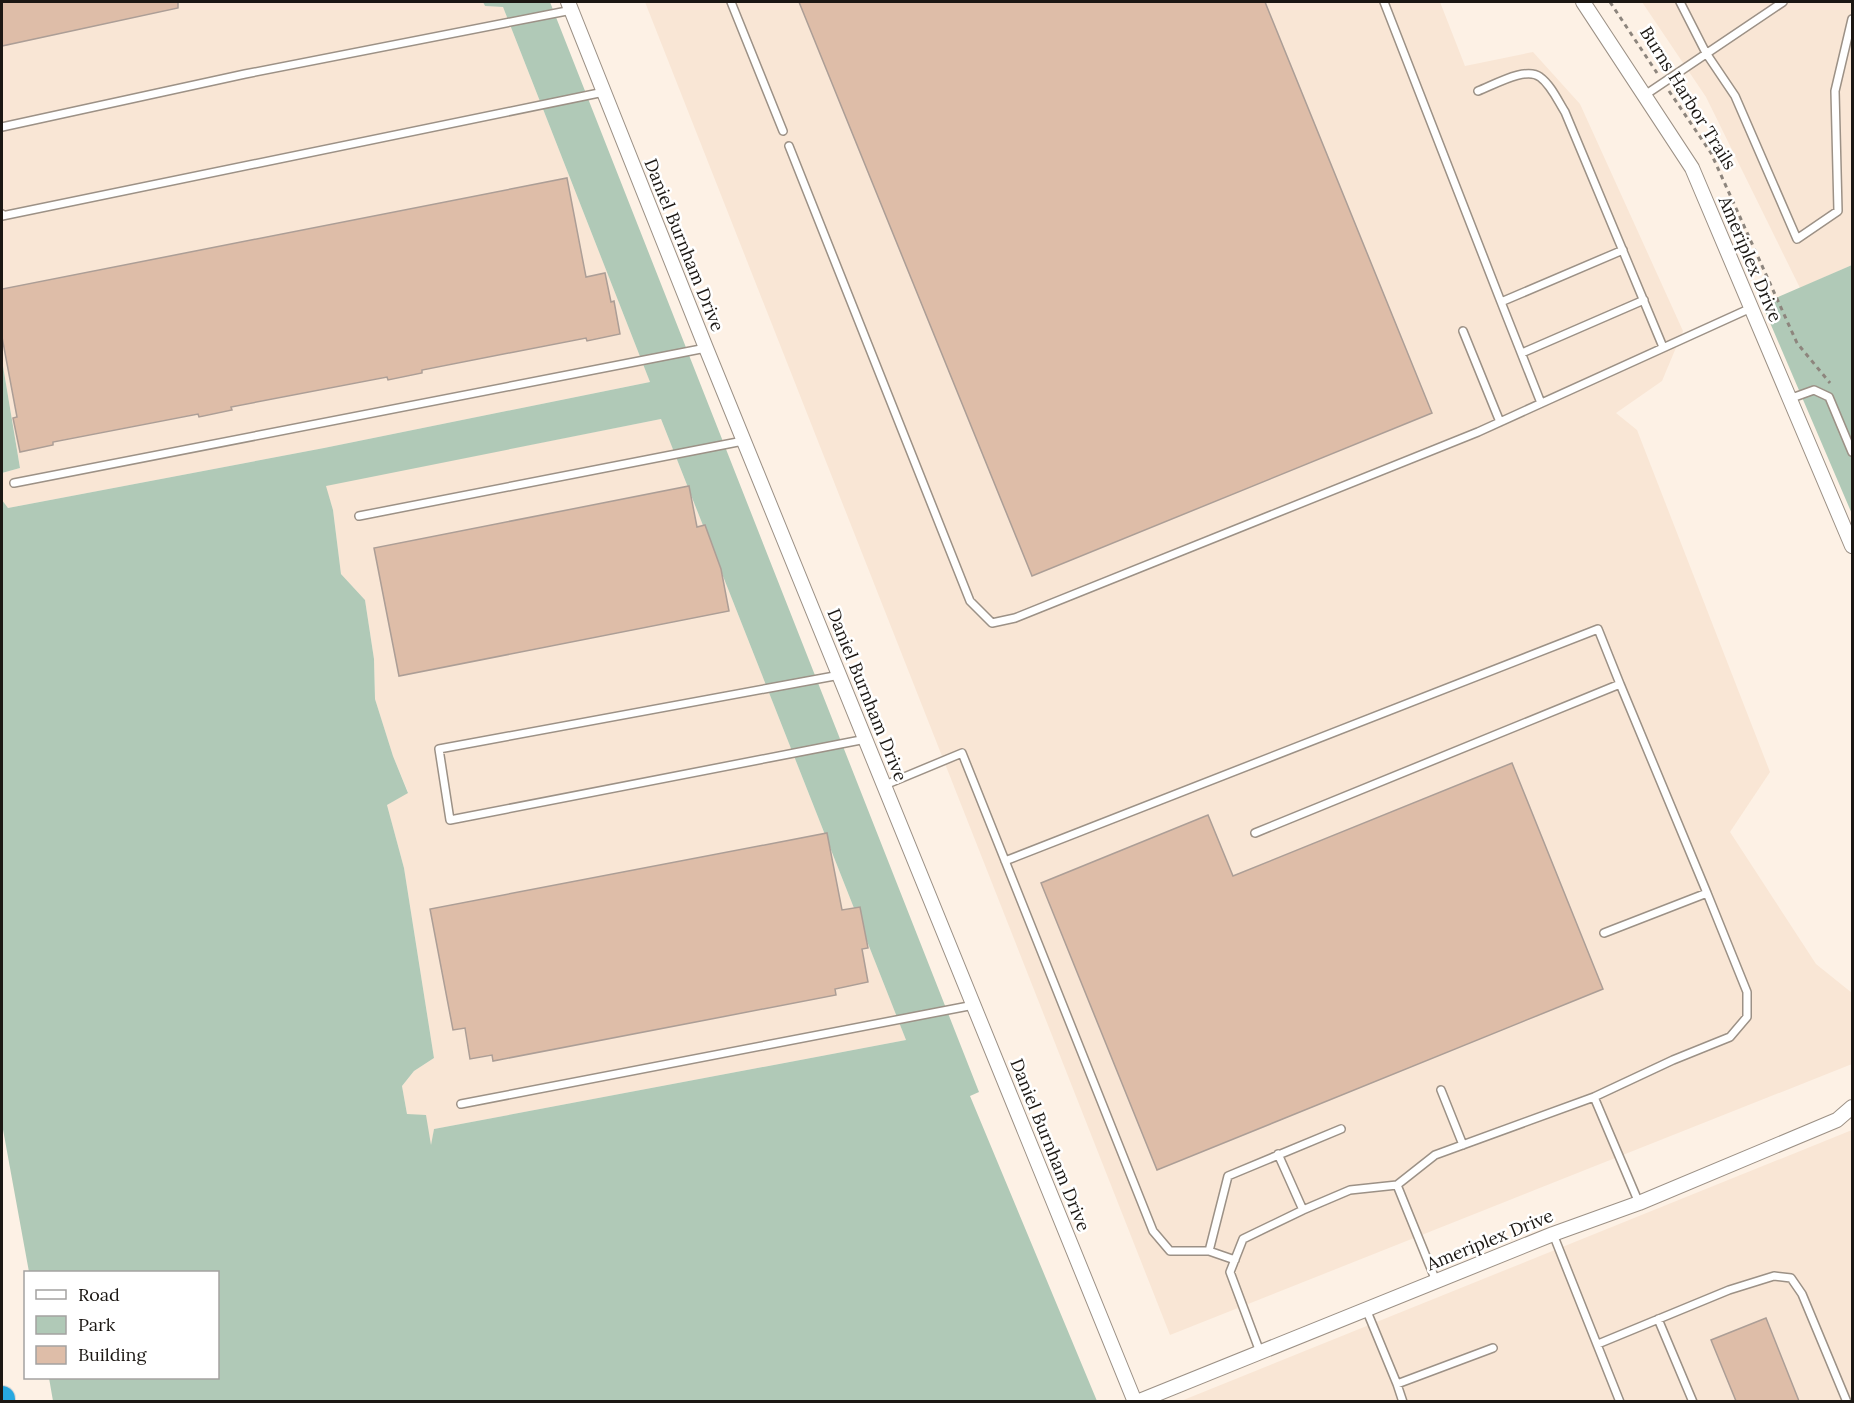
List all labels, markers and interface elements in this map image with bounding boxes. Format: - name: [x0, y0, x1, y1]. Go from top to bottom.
- street label: Burns Harbor Trails: [1635, 22, 1742, 174]
- street label: Daniel Burnham Drive: [639, 155, 730, 335]
- street label: Ameriplex Drive: [1713, 191, 1787, 325]
- street label: Daniel Burnham Drive: [822, 605, 913, 785]
- street label: Daniel Burnham Drive: [1005, 1055, 1096, 1235]
- street label: Ameriplex Drive: [1422, 1204, 1557, 1276]
- legend: [24, 1271, 219, 1379]
- text: Road: [78, 1283, 120, 1306]
- text: Park: [78, 1313, 116, 1336]
- text: Building: [78, 1343, 148, 1366]

